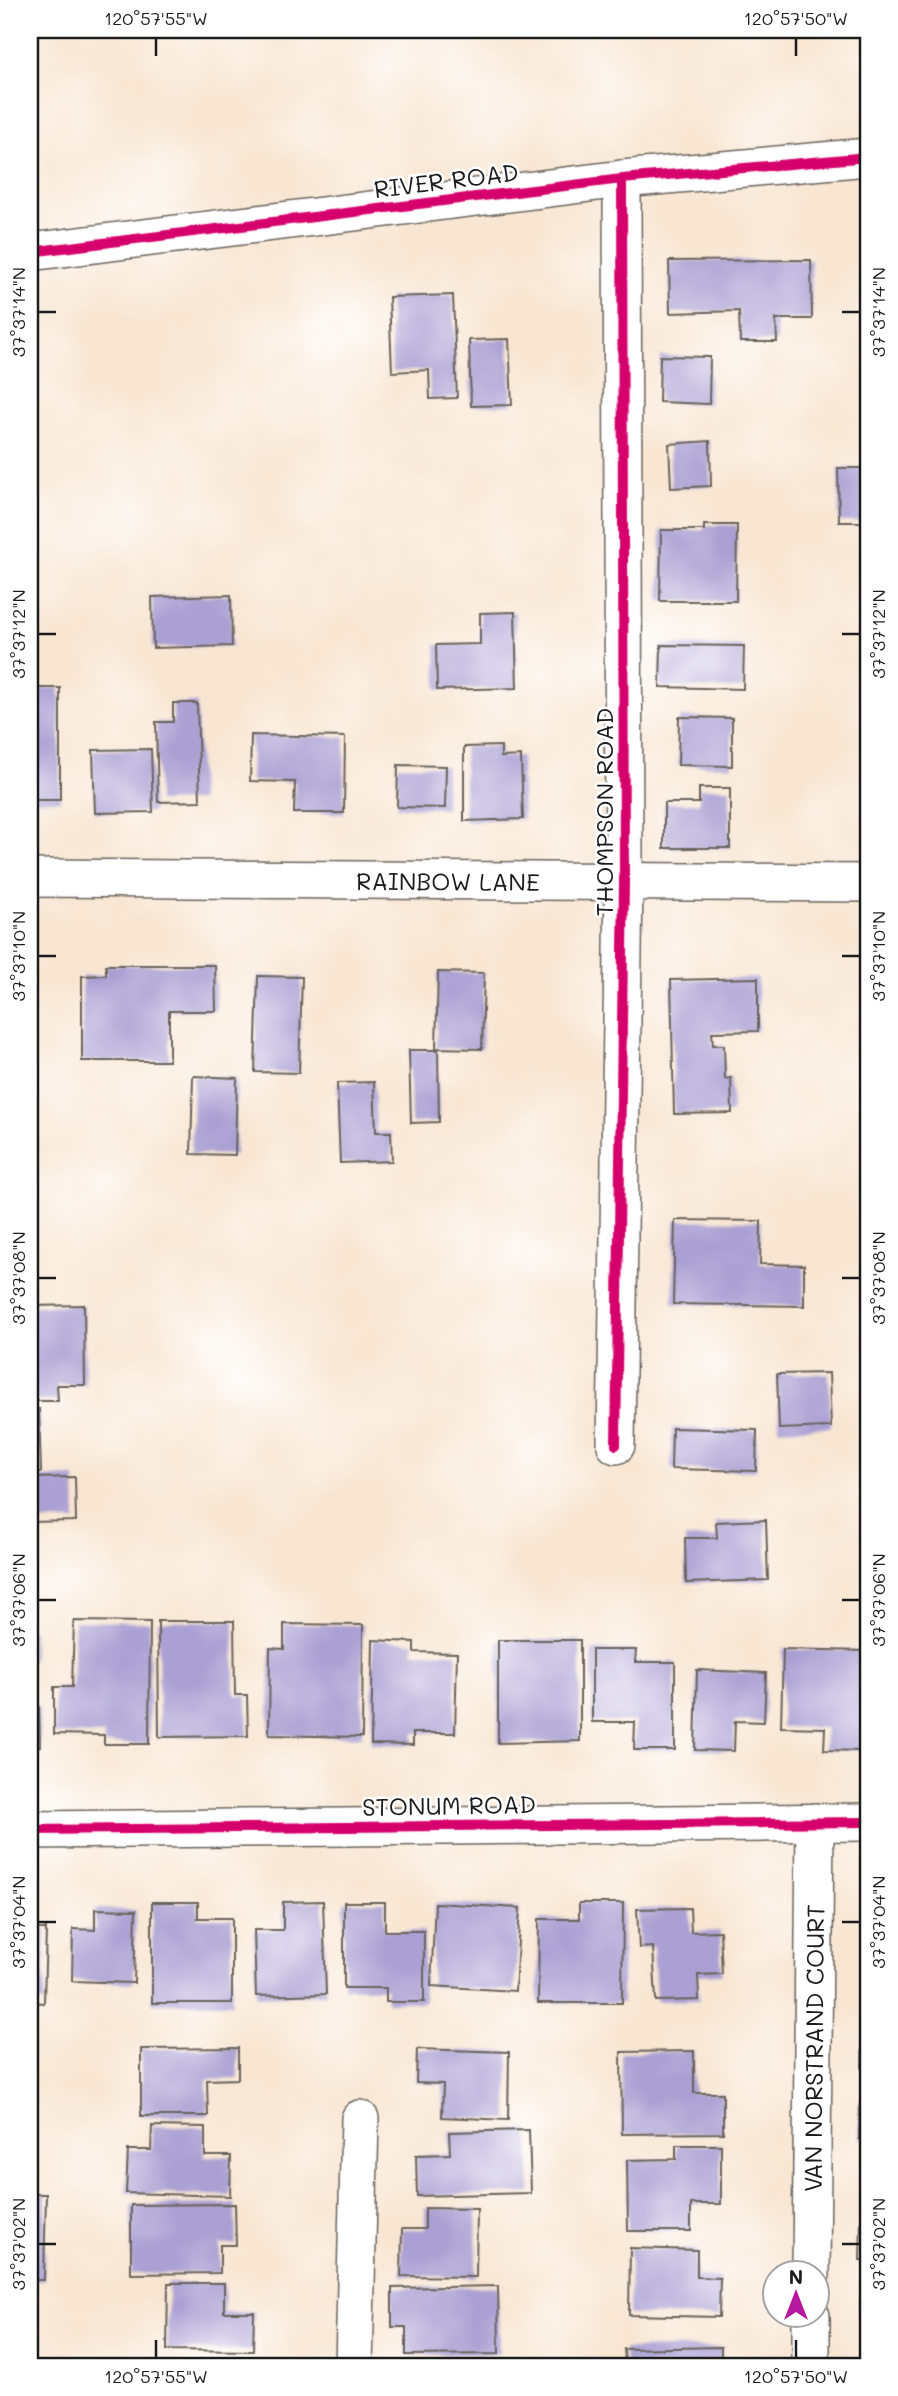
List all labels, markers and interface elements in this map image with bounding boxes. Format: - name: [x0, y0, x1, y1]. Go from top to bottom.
- text: 120°57'55"W: [104, 6, 208, 30]
- text: 120°57'50"W: [744, 6, 848, 30]
- street label: RIVER ROAD: [372, 156, 520, 204]
- text: 37°37'14"N: [6, 267, 30, 357]
- text: 37°37'14"N: [866, 267, 890, 357]
- text: 37°37'12"N: [6, 589, 30, 679]
- text: 37°37'12"N: [866, 589, 890, 679]
- street label: THOMPSON ROAD: [588, 708, 619, 916]
- street label: RAINBOW LANE: [356, 864, 540, 897]
- text: 37°37'10"N: [6, 911, 30, 1001]
- text: 37°37'10"N: [866, 911, 890, 1001]
- text: 37°37'08"N: [6, 1231, 30, 1325]
- text: 37°37'08"N: [866, 1231, 890, 1325]
- text: 37°37'06"N: [6, 1553, 30, 1647]
- text: 37°37'06"N: [866, 1553, 890, 1647]
- street label: STONUM ROAD: [362, 1788, 536, 1822]
- text: 37°37'04"N: [6, 1875, 30, 1969]
- text: 37°37'04"N: [866, 1875, 890, 1969]
- street label: VAN NORSTRAND COURT: [796, 1904, 830, 2192]
- text: 37°37'02"N: [6, 2198, 30, 2290]
- text: 37°37'02"N: [866, 2198, 890, 2290]
- north arrow: [762, 2260, 832, 2330]
- text: N: [789, 2264, 803, 2289]
- text: 120°57'55"W: [104, 2364, 208, 2388]
- text: 120°57'50"W: [744, 2364, 848, 2388]

